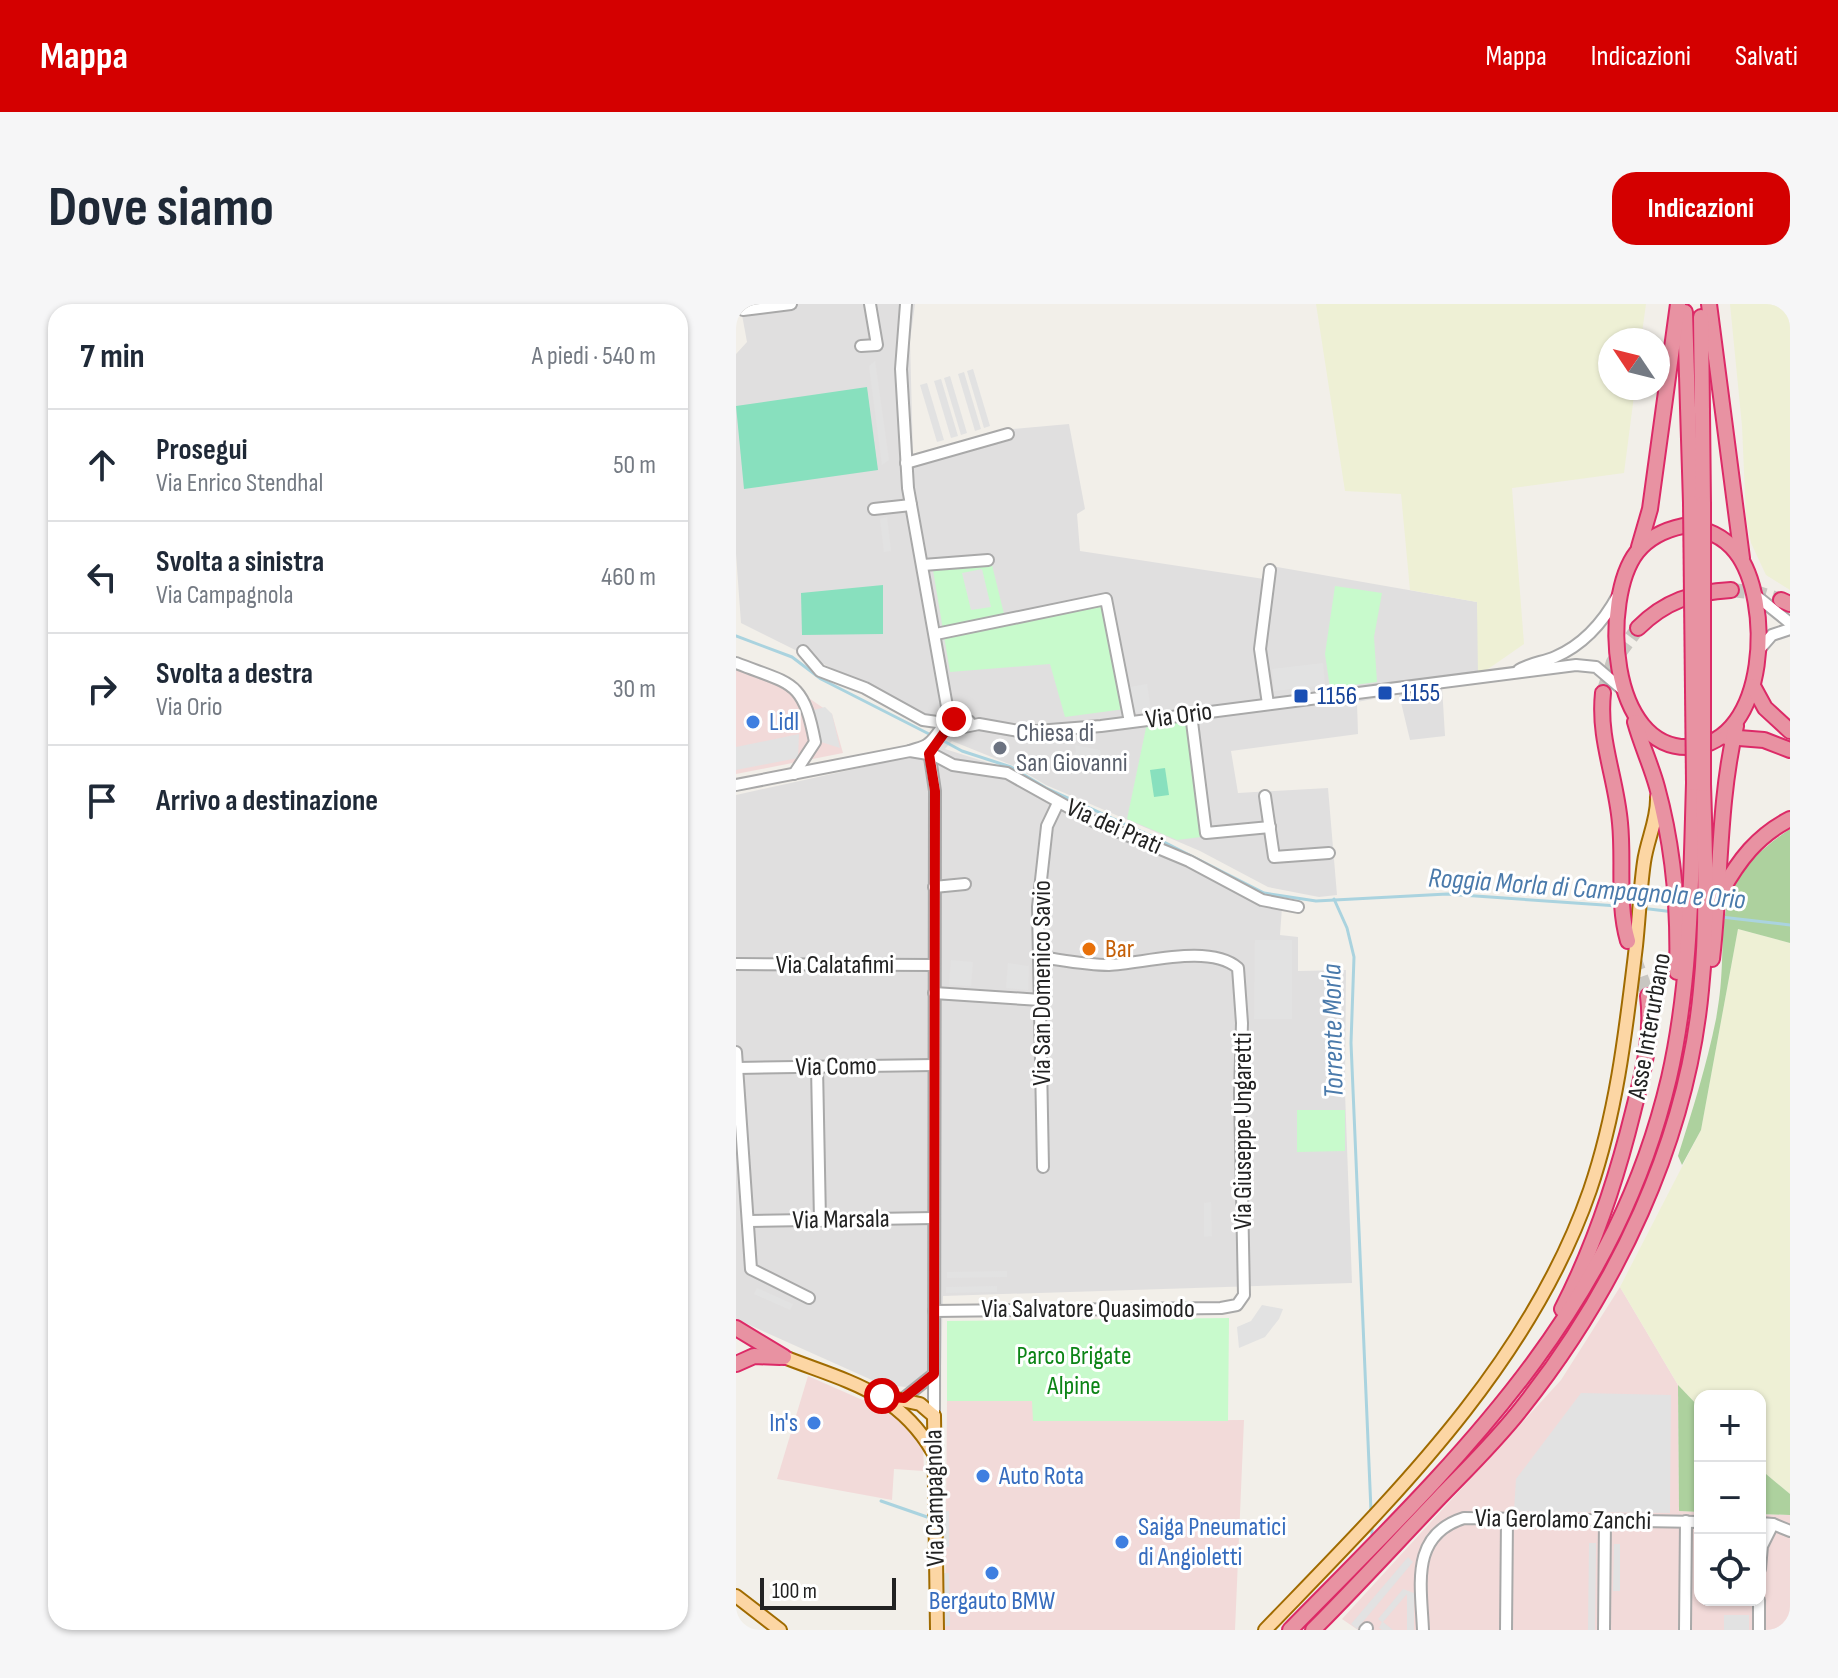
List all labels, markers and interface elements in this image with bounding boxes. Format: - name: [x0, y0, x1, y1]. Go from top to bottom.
- text: Mappa: [40, 34, 128, 79]
- text: Mappa: [1486, 40, 1547, 73]
- text: Indicazioni: [1591, 40, 1691, 73]
- text: Salvati: [1735, 40, 1798, 73]
- button: Indicazioni: [1612, 172, 1790, 245]
- text: Dove siamo: [48, 175, 274, 242]
- north arrow: [1598, 328, 1670, 400]
- text: 7 min: [80, 336, 145, 377]
- text: A piedi · 540 m: [532, 341, 656, 372]
- text: Prosegui: [156, 432, 248, 468]
- icon: ahead: [80, 443, 124, 487]
- text: 50 m: [613, 450, 656, 481]
- text: Via Enrico Stendhal: [156, 468, 323, 499]
- text: Svolta a sinistra: [156, 544, 324, 580]
- icon: left: [80, 555, 124, 599]
- text: 460 m: [601, 562, 656, 593]
- text: Via Campagnola: [156, 580, 293, 611]
- text: Svolta a destra: [156, 656, 313, 692]
- icon: right: [80, 667, 124, 711]
- text: 30 m: [613, 674, 656, 705]
- place label: 1155: [1401, 678, 1440, 709]
- place label: 1156: [1317, 681, 1357, 712]
- marker: 1155: [1376, 684, 1394, 702]
- marker: 1156: [1292, 687, 1310, 705]
- text: Via Orio: [156, 692, 223, 723]
- street label: Via Orio: [1144, 696, 1214, 736]
- route end: [936, 701, 972, 737]
- place label: Lidl: [769, 707, 799, 738]
- marker: Lidl: [744, 713, 762, 731]
- place label: Chiesa di San Giovanni: [1016, 718, 1128, 779]
- marker: Chiesa di San Giovanni: [991, 739, 1009, 757]
- icon: arrive: [80, 779, 124, 823]
- text: Arrivo a destinazione: [156, 783, 378, 819]
- street label: Via dei Prati: [1061, 792, 1167, 862]
- water label: Roggia Morla di Campagnola e Orio: [1427, 861, 1747, 917]
- street label: Via San Domenico Savio: [1027, 880, 1058, 1086]
- place label: Bar: [1105, 934, 1135, 965]
- marker: Bar: [1080, 940, 1098, 958]
- street label: Via Calatafimi: [776, 950, 894, 981]
- street label: Asse Interurbano: [1622, 951, 1678, 1102]
- water label: Torrente Morla: [1315, 963, 1351, 1098]
- street label: Via Giuseppe Ungaretti: [1228, 1032, 1259, 1230]
- street label: Via Como: [795, 1051, 877, 1083]
- street label: Via Marsala: [792, 1204, 890, 1236]
- street label: Via Salvatore Quasimodo: [981, 1294, 1195, 1325]
- park label: Parco Brigate Alpine: [1017, 1341, 1132, 1402]
- route start: [864, 1378, 900, 1414]
- map controls: [1694, 1390, 1766, 1606]
- button: +: [1694, 1390, 1766, 1462]
- place label: In's: [769, 1408, 798, 1439]
- marker: In's: [805, 1414, 823, 1432]
- street label: Via Campagnola: [918, 1429, 952, 1567]
- place label: Auto Rota: [998, 1461, 1084, 1492]
- button: −: [1694, 1462, 1766, 1534]
- marker: Auto Rota: [974, 1467, 992, 1485]
- street label: Via Gerolamo Zanchi: [1475, 1503, 1651, 1537]
- place label: Saiga Pneumatici di Angioletti: [1138, 1512, 1286, 1573]
- marker: Saiga Pneumatici di Angioletti: [1113, 1533, 1131, 1551]
- button: locate: [1694, 1534, 1766, 1606]
- marker: Bergauto BMW: [983, 1564, 1001, 1582]
- scale bar: [760, 1574, 896, 1610]
- text: 100 m: [772, 1578, 817, 1605]
- place label: Bergauto BMW: [929, 1586, 1055, 1617]

